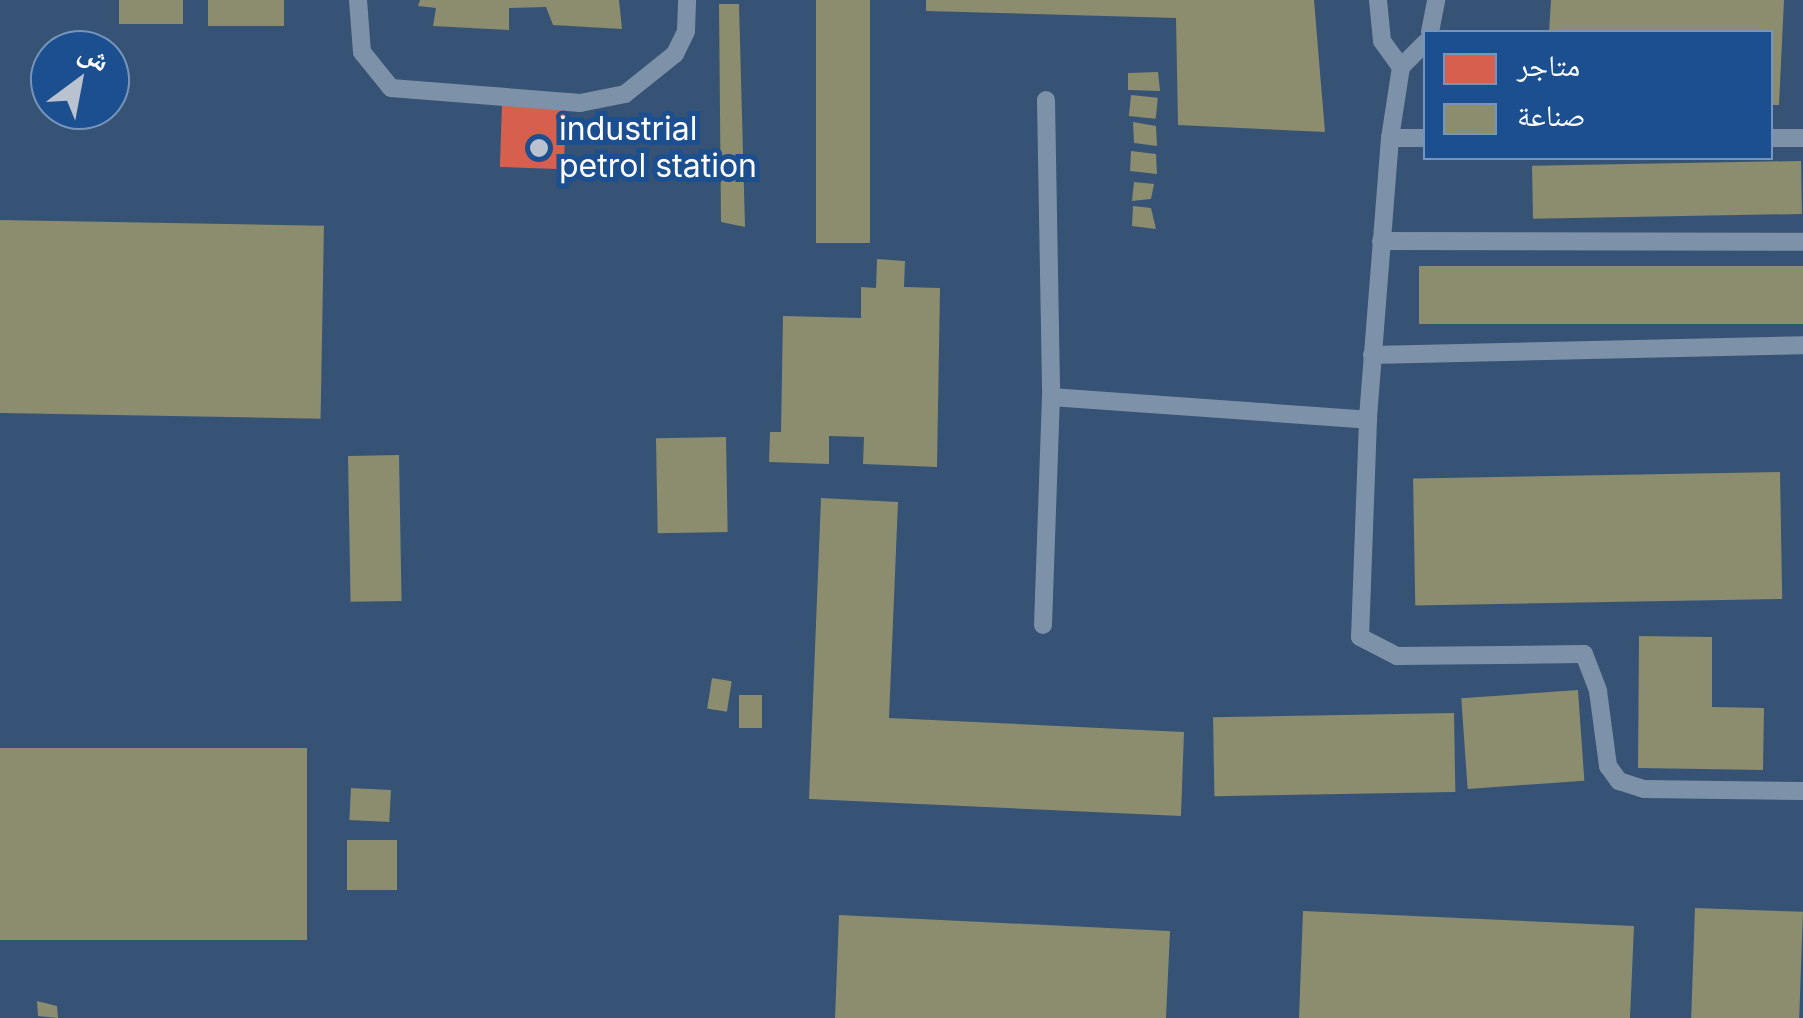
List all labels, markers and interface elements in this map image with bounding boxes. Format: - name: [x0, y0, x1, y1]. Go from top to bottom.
- north arrow: [30, 30, 130, 130]
- legend: [1423, 30, 1773, 160]
- text: ش: [73, 34, 116, 79]
- text: متاجر: [1517, 47, 1580, 83]
- text: صناعة: [1517, 97, 1586, 133]
- place label: industrial petrol station: [559, 111, 757, 186]
- marker: industrial petrol station: [528, 137, 550, 159]

